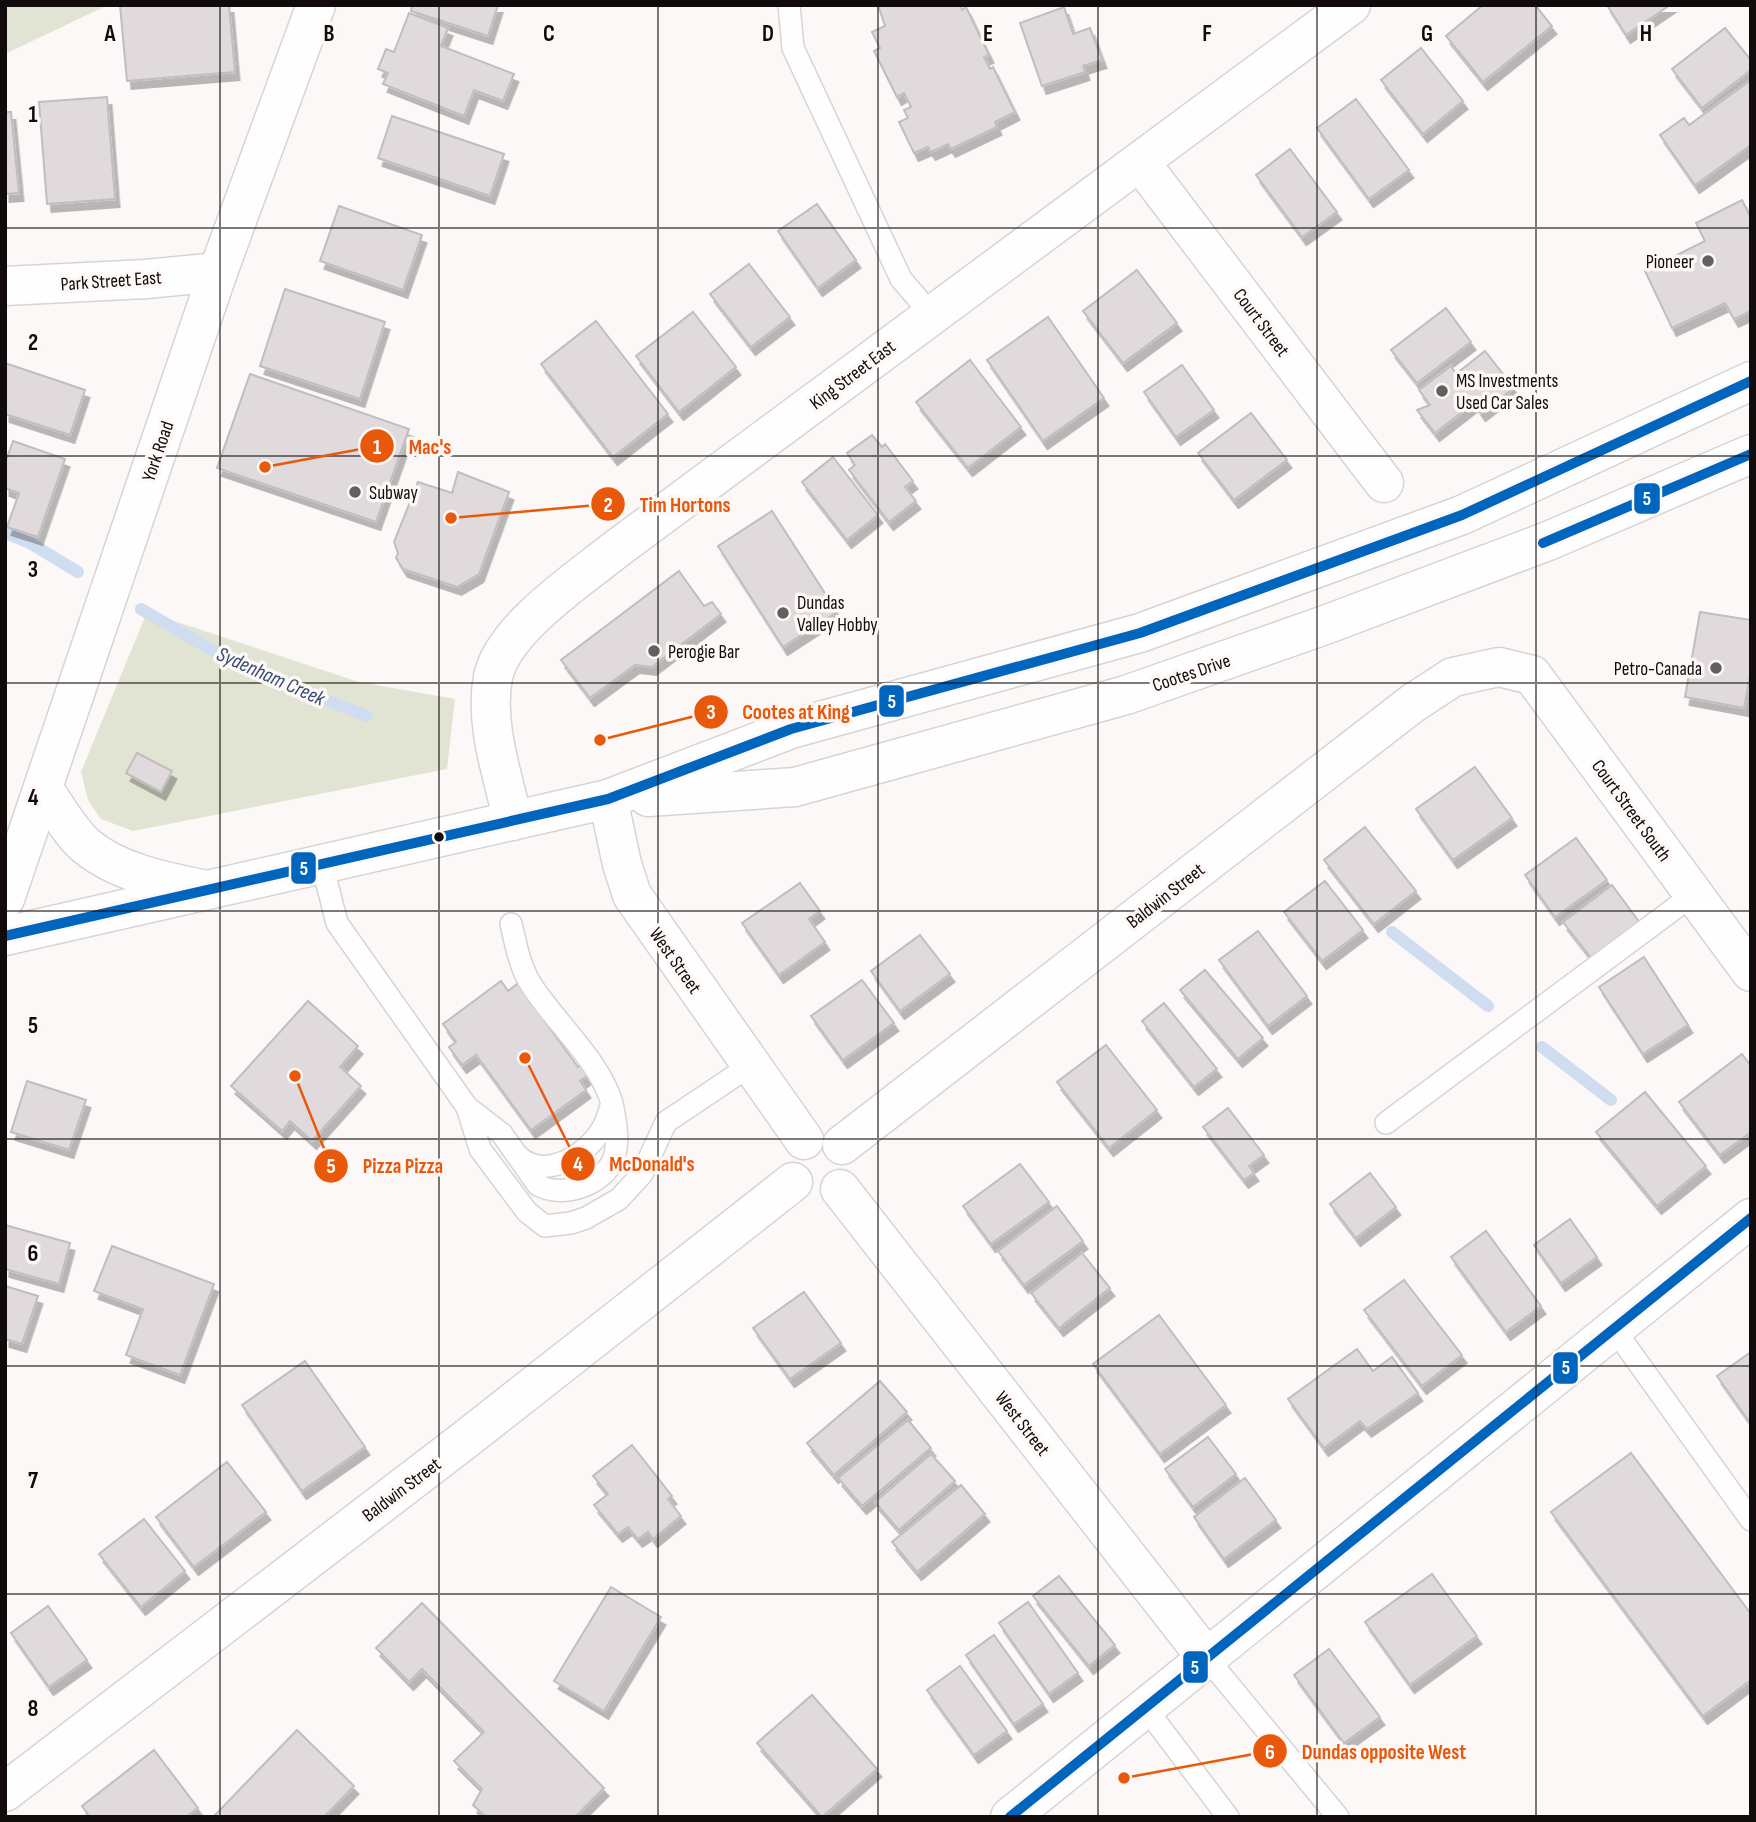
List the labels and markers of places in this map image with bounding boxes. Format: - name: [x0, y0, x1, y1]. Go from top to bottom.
- place label: Pioneer: [1646, 251, 1695, 274]
- marker: Pioneer: [1700, 253, 1716, 269]
- place label: MS Investments Used Car Sales: [1456, 370, 1559, 415]
- marker: MS Investments Used Car Sales: [1434, 383, 1450, 399]
- callout: Mac's: [360, 425, 465, 467]
- place label: Subway: [369, 482, 418, 505]
- callout: Tim Hortons: [590, 483, 744, 525]
- marker: Subway: [347, 484, 363, 500]
- place label: Dundas Valley Hobby: [797, 592, 878, 637]
- marker: Dundas Valley Hobby: [775, 605, 791, 621]
- place label: Perogie Bar: [668, 641, 740, 664]
- marker: Perogie Bar: [646, 643, 662, 659]
- place label: Petro-Canada: [1614, 658, 1702, 681]
- marker: Petro-Canada: [1708, 660, 1724, 676]
- callout: Cootes at King: [693, 691, 864, 733]
- unlabelled marker: [432, 830, 446, 844]
- callout: McDonald's: [561, 1143, 709, 1185]
- callout: Pizza Pizza: [314, 1145, 457, 1187]
- callout: Dundas opposite West: [1252, 1730, 1480, 1772]

